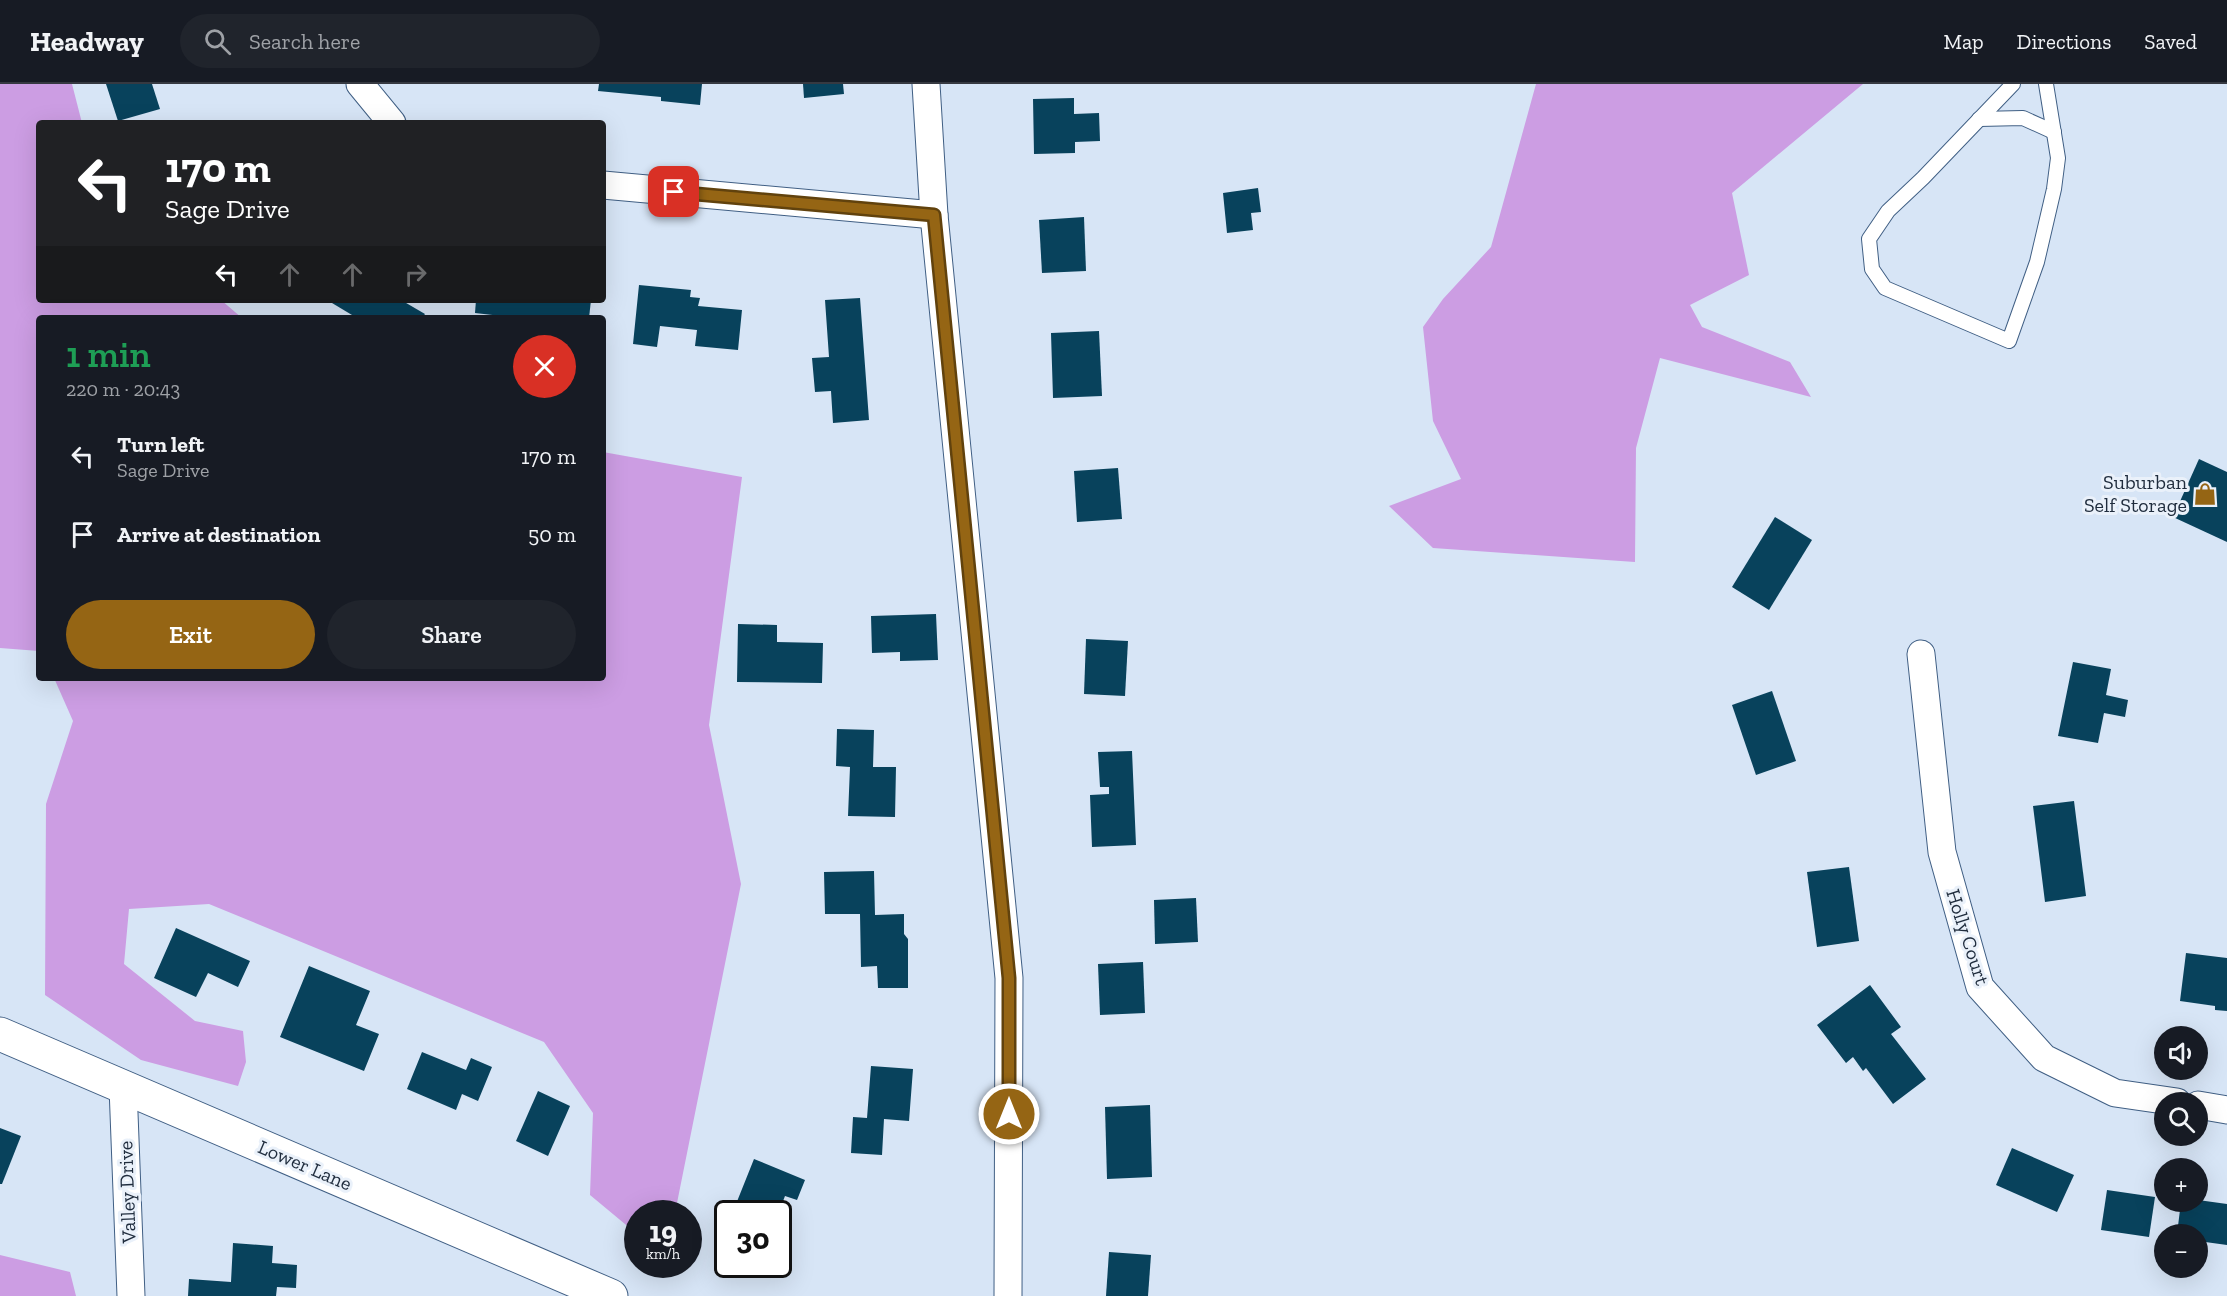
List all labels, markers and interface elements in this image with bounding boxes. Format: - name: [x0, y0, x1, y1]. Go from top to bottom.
- search box: [180, 14, 600, 68]
- text: Headway: [30, 25, 144, 58]
- icon: search: [201, 25, 234, 58]
- text: Search here: [249, 28, 360, 55]
- text: Map: [1944, 29, 1984, 54]
- text: Directions: [2017, 29, 2111, 54]
- text: Saved: [2144, 29, 2197, 54]
- text: 170 m: [165, 142, 271, 193]
- icon: left: [66, 144, 144, 222]
- pin: [648, 166, 699, 217]
- icon: arrive: [657, 175, 690, 208]
- text: Sage Drive: [165, 193, 290, 225]
- icon: left: [210, 258, 243, 291]
- icon: ahead: [273, 258, 306, 291]
- icon: ahead: [336, 258, 369, 291]
- icon: right: [399, 258, 432, 291]
- text: 1 min: [66, 333, 151, 376]
- button: close: [513, 335, 576, 398]
- text: 220 m · 20:43: [66, 377, 180, 401]
- text: Turn left: [117, 431, 204, 458]
- icon: left: [66, 440, 99, 473]
- text: 170 m: [521, 443, 576, 470]
- text: Sage Drive: [117, 458, 209, 482]
- place label: Suburban Self Storage: [2084, 470, 2188, 517]
- shop icon: Suburban Self Storage: [2192, 481, 2218, 507]
- icon: arrive: [66, 518, 99, 551]
- text: Arrive at destination: [117, 521, 320, 548]
- text: 50 m: [528, 521, 576, 548]
- button: Exit: [66, 600, 315, 669]
- button: Share: [327, 600, 576, 669]
- street label: Holly Court: [1941, 886, 1995, 989]
- map controls: [2154, 1026, 2208, 1278]
- button: sound: [2154, 1026, 2208, 1080]
- position arrow: [977, 1082, 1041, 1146]
- button: search: [2154, 1092, 2208, 1146]
- street label: Lower Lane: [255, 1135, 355, 1195]
- street label: Valley Drive: [113, 1140, 141, 1245]
- button: +: [2154, 1158, 2208, 1212]
- speed limit sign: 30: [714, 1200, 792, 1278]
- text: 19: [649, 1214, 677, 1250]
- button: −: [2154, 1224, 2208, 1278]
- text: km/h: [646, 1245, 680, 1263]

